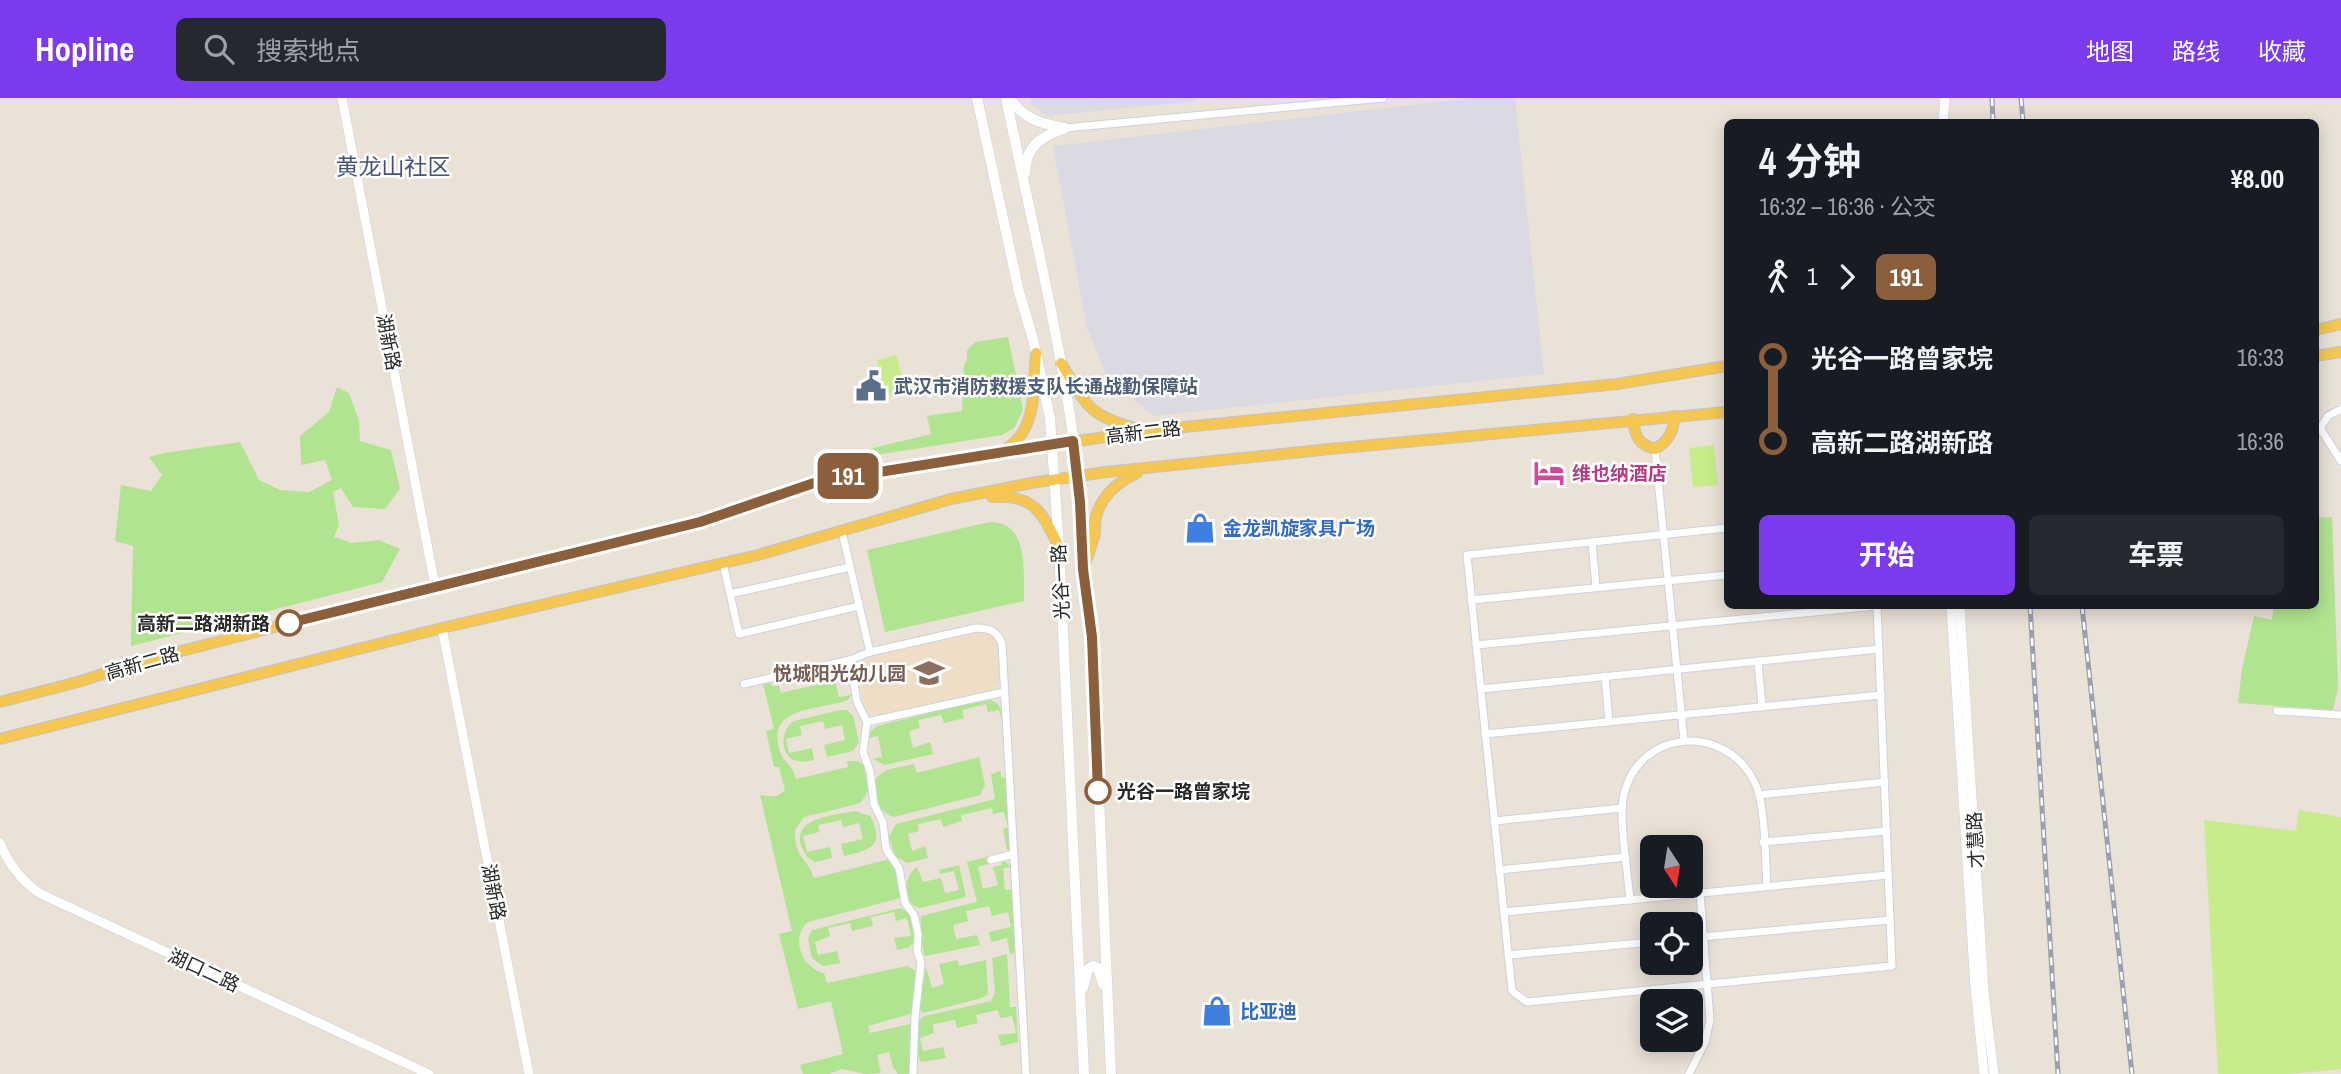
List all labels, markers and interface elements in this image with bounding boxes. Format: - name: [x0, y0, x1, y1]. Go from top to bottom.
- search box: [176, 18, 666, 81]
- text: Hopline: [35, 27, 134, 71]
- icon: search: [200, 30, 238, 68]
- text: 搜索地点: [256, 33, 360, 68]
- text: 地图: [2086, 35, 2134, 67]
- text: 路线: [2172, 35, 2220, 67]
- text: 收藏: [2258, 35, 2306, 67]
- text: 4 分钟: [1759, 136, 1861, 187]
- district label: 黄龙山社区: [336, 151, 451, 182]
- text: ¥8.00: [2231, 161, 2284, 196]
- text: 16:32 – 16:36 · 公交: [1759, 191, 1936, 222]
- icon: walk: [1759, 258, 1797, 296]
- icon: forward: [1828, 258, 1866, 296]
- text: 1: [1807, 261, 1818, 292]
- text: 191: [1890, 261, 1922, 293]
- street label: 湖新路: [371, 312, 407, 372]
- text: 光谷一路曾家垸: [1811, 341, 1993, 376]
- text: 16:33: [2237, 342, 2284, 373]
- public building icon: 武汉市消防救援支队长通战勤保障站: [854, 369, 888, 403]
- place label: 武汉市消防救援支队长通战勤保障站: [894, 373, 1198, 399]
- street label: 高新二路: [1104, 414, 1182, 450]
- text: 高新二路湖新路: [1811, 425, 1993, 460]
- text: 16:36: [2237, 426, 2284, 457]
- line badge: 191: [808, 453, 888, 499]
- hotel icon: 维也纳酒店: [1532, 456, 1566, 490]
- text: 191: [832, 460, 864, 492]
- place label: 维也纳酒店: [1572, 460, 1667, 486]
- shop icon: 金龙凯旋家具广场: [1183, 511, 1217, 545]
- place label: 金龙凯旋家具广场: [1223, 515, 1375, 541]
- button: 开始: [1759, 515, 2015, 595]
- button: 车票: [2029, 515, 2284, 595]
- street label: 光谷一路: [1045, 543, 1075, 621]
- place label: 高新二路湖新路: [137, 610, 270, 636]
- marker: 高新二路湖新路: [276, 610, 302, 636]
- street label: 高新二路: [102, 640, 182, 686]
- school or university icon: 悦城阳光幼儿园: [912, 656, 946, 690]
- place label: 悦城阳光幼儿园: [773, 660, 906, 686]
- marker: 光谷一路曾家垸: [1085, 778, 1111, 804]
- place label: 光谷一路曾家垸: [1117, 778, 1250, 804]
- street label: 才慧路: [1961, 811, 1989, 869]
- north arrow: [1640, 835, 1703, 898]
- map controls: [1640, 835, 1703, 1052]
- street label: 湖新路: [476, 862, 512, 922]
- button: locate: [1640, 912, 1703, 975]
- street label: 湖口二路: [164, 942, 244, 998]
- button: layers: [1640, 989, 1703, 1052]
- shop icon: 比亚迪: [1200, 994, 1234, 1028]
- place label: 比亚迪: [1240, 998, 1297, 1024]

